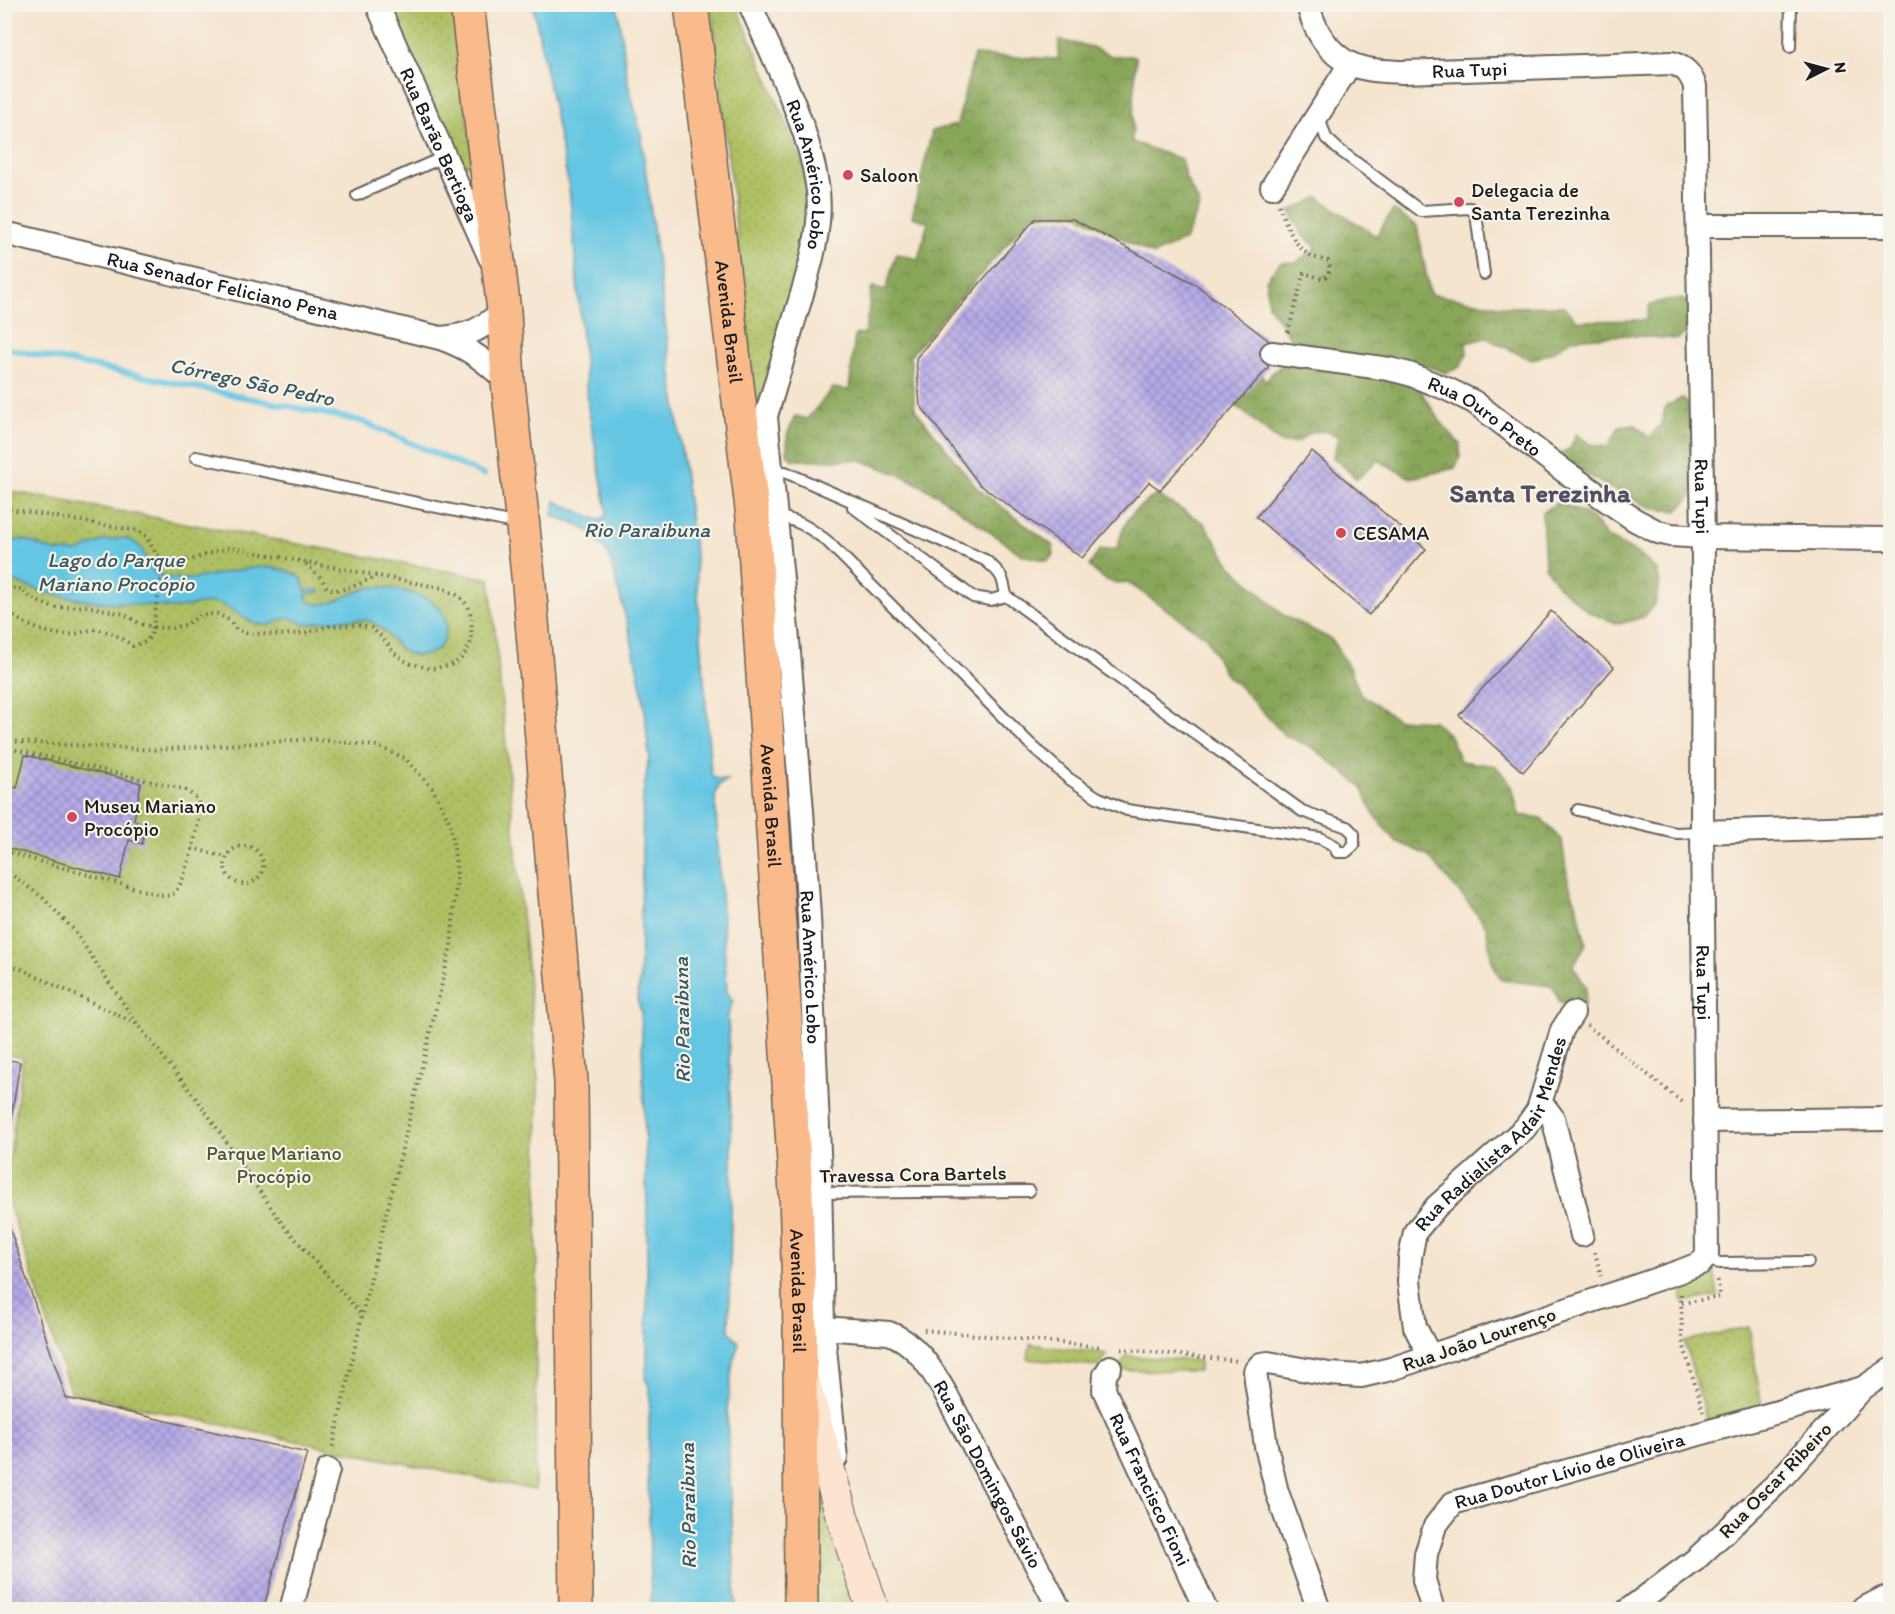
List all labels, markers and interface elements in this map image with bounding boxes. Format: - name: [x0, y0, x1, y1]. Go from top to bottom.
- north arrow: [1796, 39, 1856, 99]
- street label: Rua Tupi: [1431, 56, 1508, 83]
- text: N: [1830, 61, 1850, 74]
- street label: Rua Barão Bertioga: [395, 64, 485, 226]
- street label: Rua Américo Lobo: [781, 96, 831, 252]
- place label: Saloon: [860, 163, 919, 187]
- marker: Saloon: [841, 168, 855, 182]
- place label: Delegacia de Santa Terezinha: [1471, 178, 1611, 225]
- marker: Delegacia de Santa Terezinha: [1452, 195, 1466, 209]
- street label: Rua Senador Feliciano Pena: [104, 246, 342, 325]
- street label: Avenida Brasil: [710, 259, 749, 385]
- water label: Córrego São Pedro: [168, 352, 338, 411]
- street label: Rua Ouro Preto: [1424, 371, 1547, 462]
- street label: Rua Tupi: [1690, 458, 1715, 534]
- district label: Santa Terezinha: [1450, 477, 1631, 509]
- water label: Rio Paraibuna: [584, 517, 710, 542]
- place label: CESAMA: [1353, 521, 1430, 545]
- marker: CESAMA: [1334, 526, 1348, 540]
- water label: Lago do Parque Mariano Procópio: [38, 547, 196, 596]
- street label: Avenida Brasil: [755, 743, 787, 869]
- place label: Museu Mariano Procópio: [84, 794, 216, 841]
- marker: Museu Mariano Procópio: [65, 810, 79, 824]
- street label: Rua Américo Lobo: [795, 889, 826, 1045]
- street label: Rua Tupi: [1691, 944, 1716, 1020]
- water label: Rio Paraibuna: [668, 957, 695, 1083]
- street label: Rua Radialista Adair Mendes: [1409, 1034, 1571, 1236]
- park label: Parque Mariano Procópio: [206, 1141, 342, 1188]
- street label: Travessa Cora Bartels: [819, 1160, 1007, 1188]
- street label: Avenida Brasil: [785, 1229, 812, 1353]
- street label: Rua João Lourenço: [1399, 1301, 1559, 1377]
- street label: Rua São Domingos Sávio: [928, 1375, 1048, 1572]
- street label: Rua Francisco Fioni: [1104, 1409, 1196, 1570]
- street label: Rua Oscar Ribeiro: [1713, 1417, 1837, 1543]
- street label: Rua Doutor Lívio de Oliveira: [1452, 1426, 1688, 1514]
- water label: Rio Paraibuna: [674, 1443, 701, 1569]

